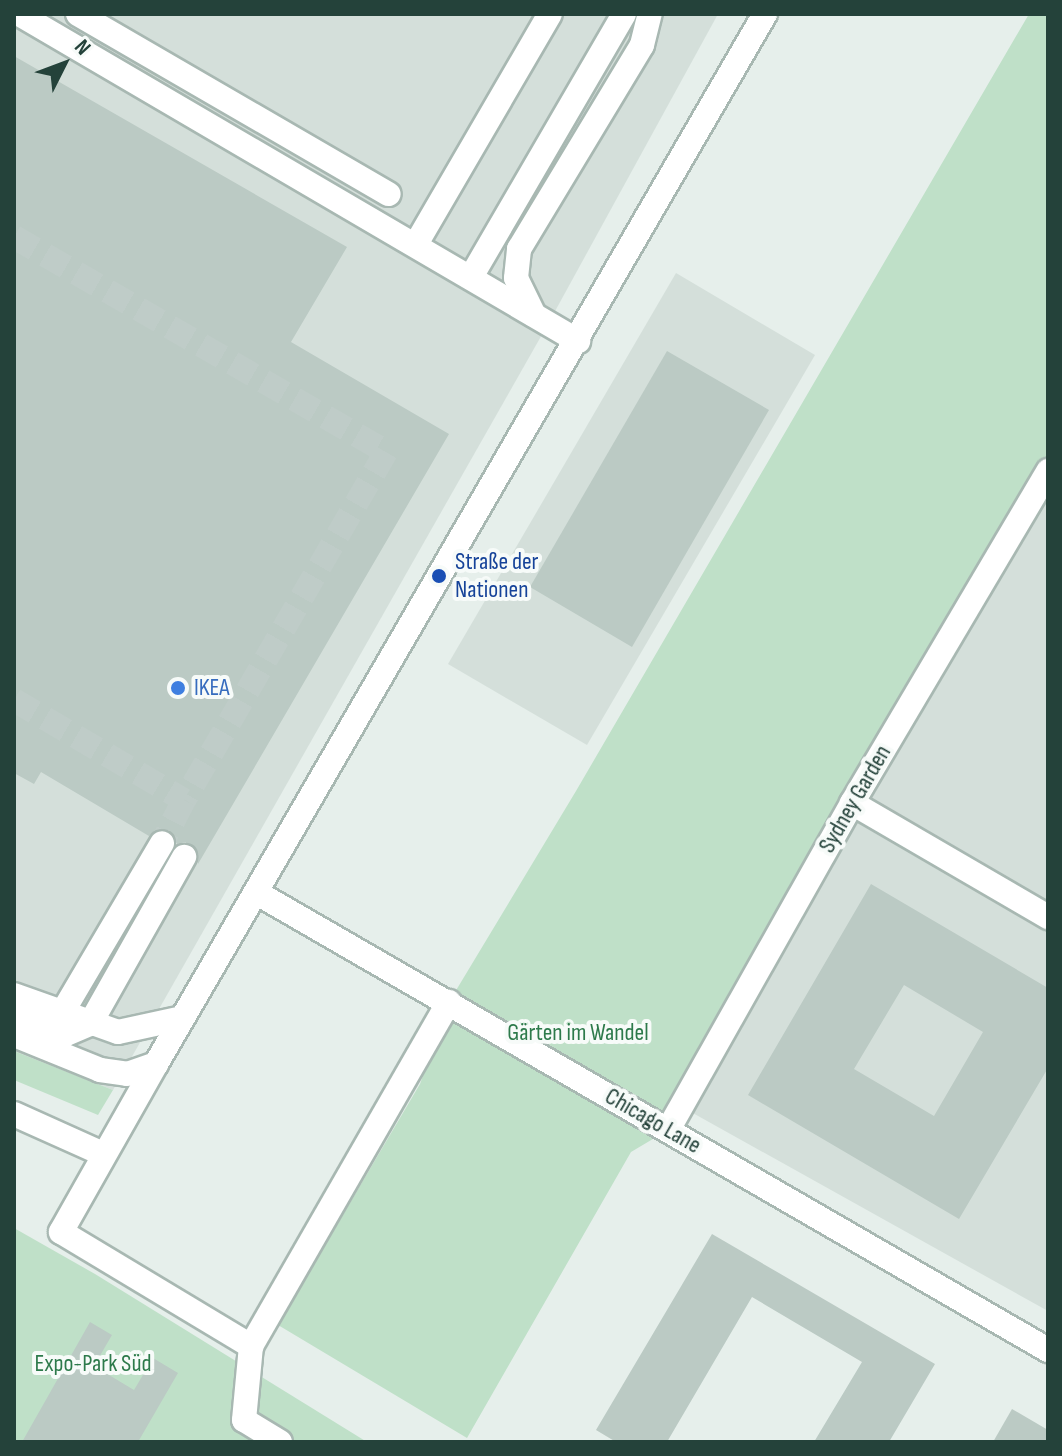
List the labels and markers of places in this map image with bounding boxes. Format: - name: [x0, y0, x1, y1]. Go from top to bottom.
- place label: Straße der Nationen: [455, 548, 538, 604]
- marker: Straße der Nationen: [430, 567, 448, 585]
- place label: IKEA: [194, 674, 230, 702]
- marker: IKEA: [169, 679, 187, 697]

